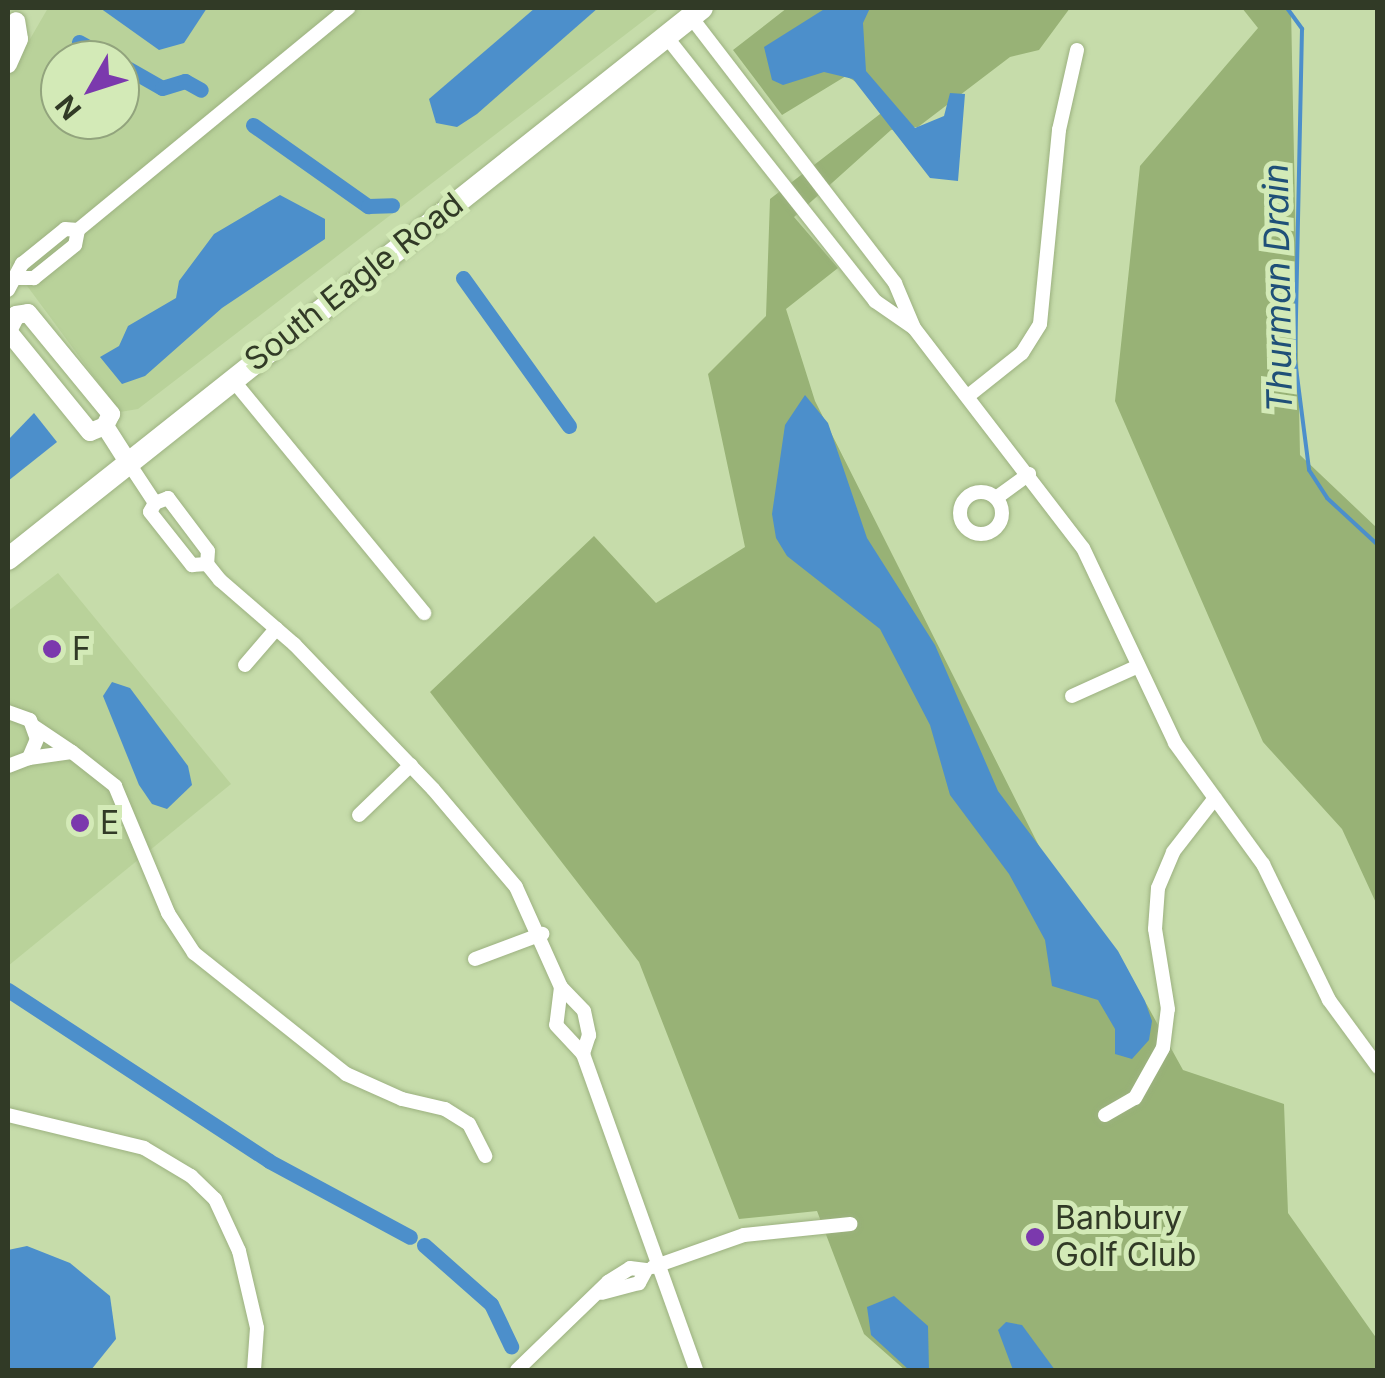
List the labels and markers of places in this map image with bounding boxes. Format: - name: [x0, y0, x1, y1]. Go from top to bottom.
- place label: F: [72, 630, 91, 668]
- marker: F: [41, 638, 63, 660]
- place label: E: [100, 804, 119, 842]
- marker: E: [69, 812, 91, 834]
- place label: Banbury Golf Club: [1055, 1200, 1196, 1275]
- marker: Banbury Golf Club: [1024, 1226, 1046, 1248]

